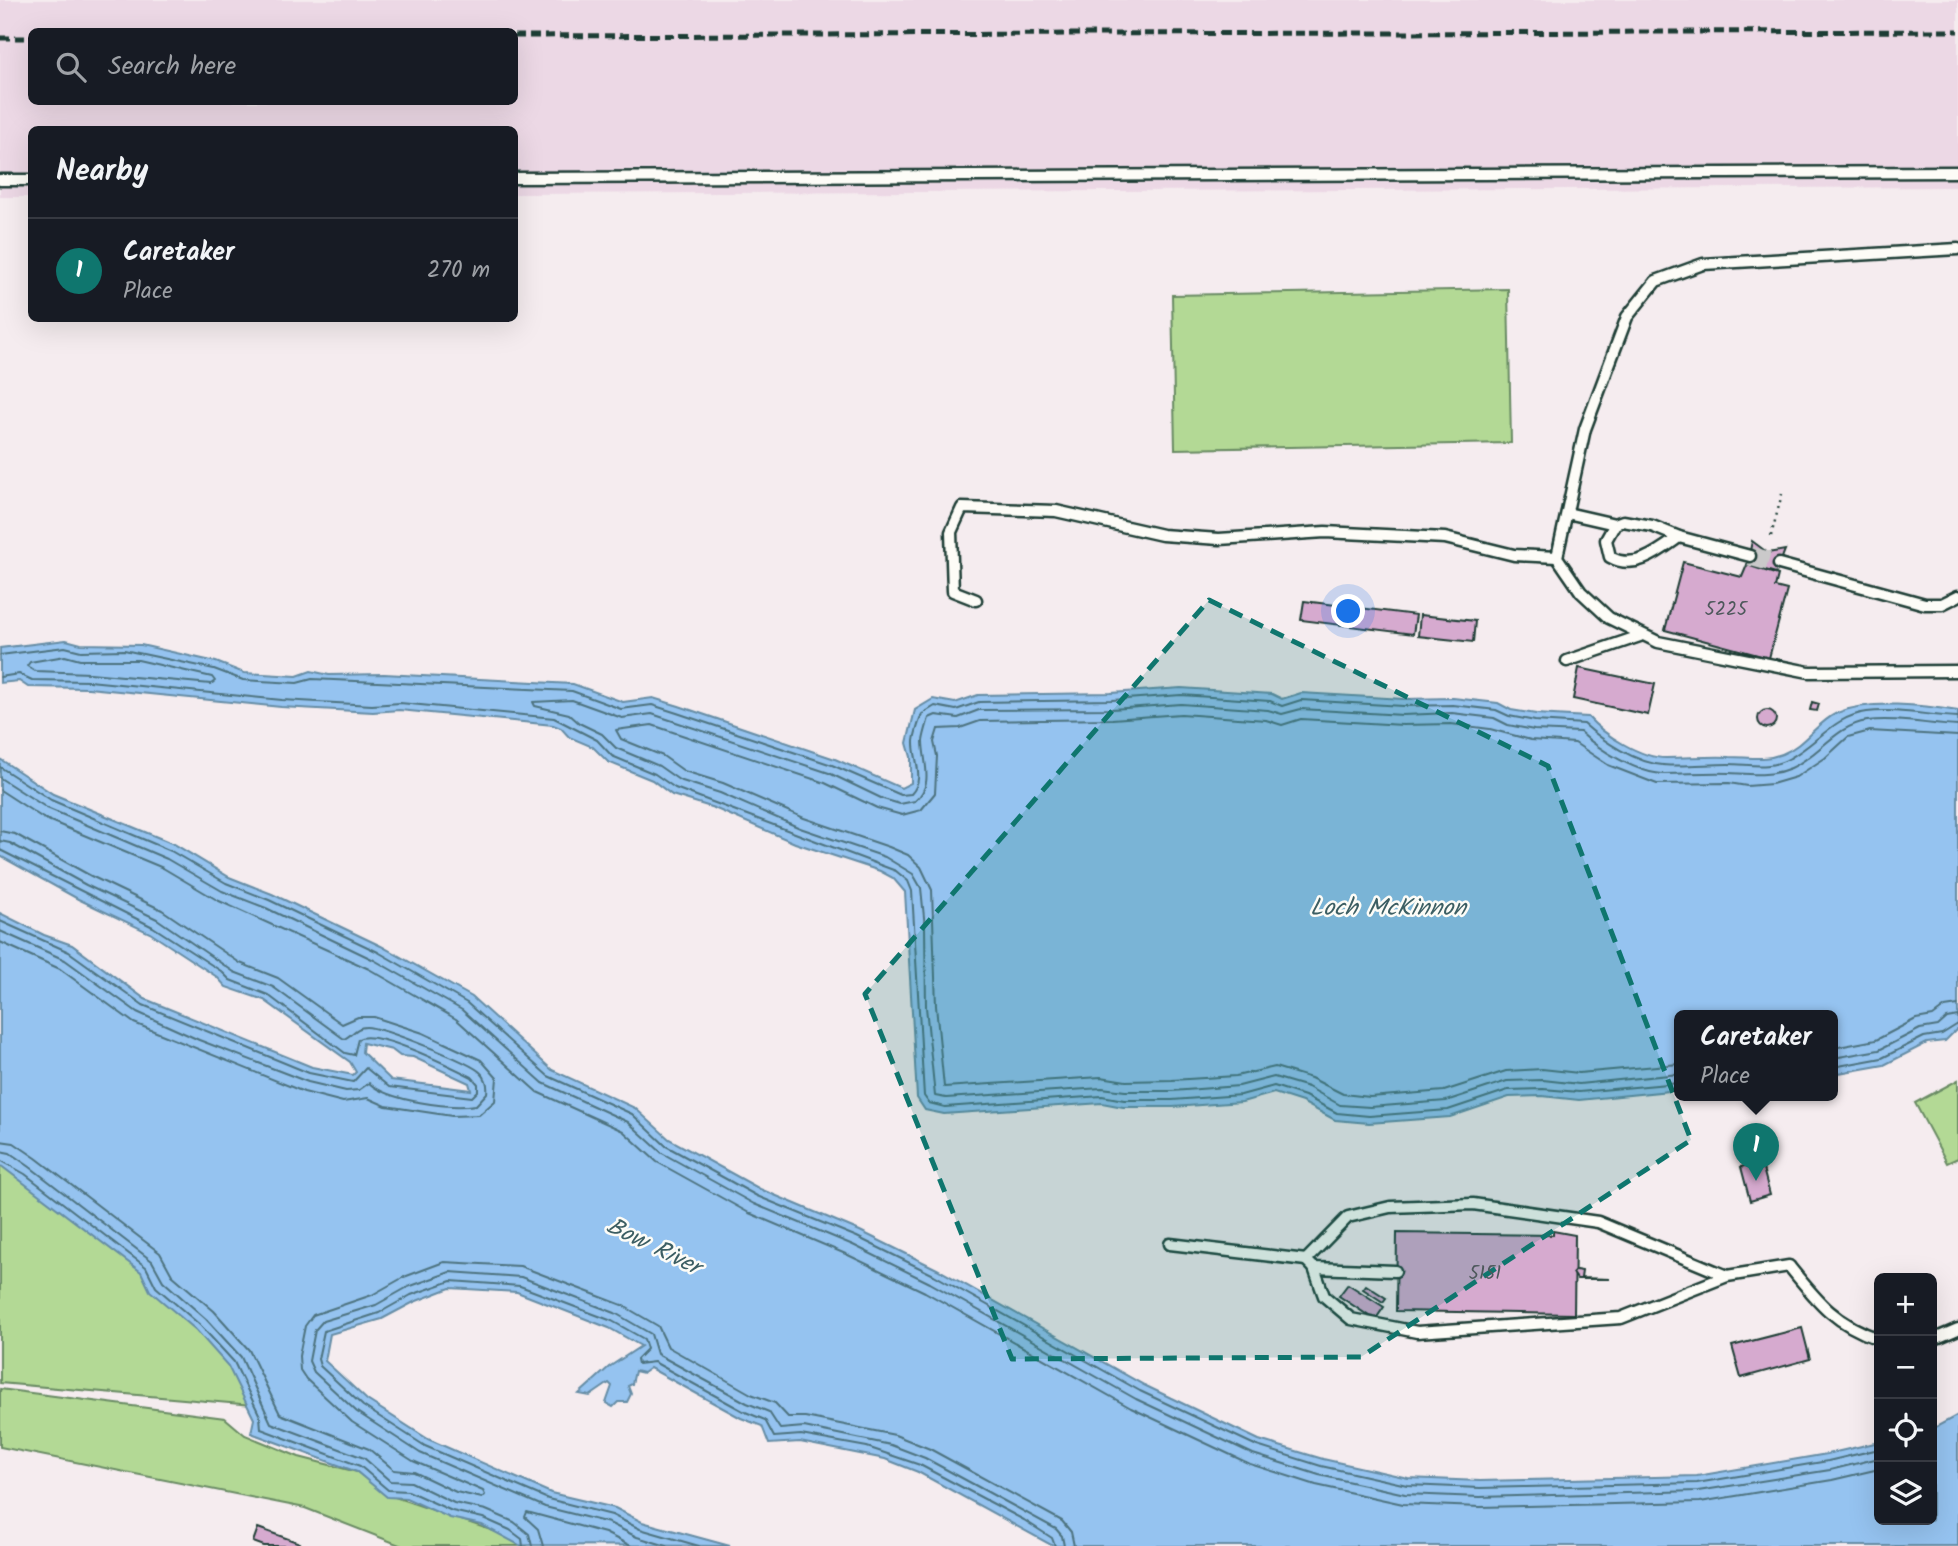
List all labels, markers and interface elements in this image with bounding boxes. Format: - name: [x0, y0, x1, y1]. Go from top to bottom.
- search box: [28, 28, 518, 105]
- text: Search here: [108, 46, 236, 88]
- icon: search: [52, 48, 90, 86]
- text: Nearby: [56, 148, 148, 196]
- text: Caretaker: [123, 232, 234, 274]
- text: 1: [76, 253, 82, 289]
- text: 270 m: [427, 253, 490, 289]
- text: Place: [123, 274, 173, 310]
- your location: [1331, 594, 1365, 628]
- house number: 5225: [1705, 595, 1749, 625]
- water label: Loch McKinnon: [1310, 889, 1468, 928]
- popup: [1674, 1010, 1838, 1101]
- text: Caretaker: [1700, 1017, 1812, 1059]
- text: Place: [1700, 1059, 1750, 1095]
- pin: 1: [1733, 1123, 1779, 1181]
- water label: Bow River: [599, 1207, 711, 1289]
- house number: 5151: [1469, 1259, 1501, 1289]
- map controls: [1874, 1273, 1937, 1525]
- button: +: [1874, 1273, 1937, 1336]
- button: −: [1874, 1336, 1937, 1399]
- button: locate: [1874, 1399, 1937, 1462]
- button: layers: [1874, 1462, 1937, 1525]

